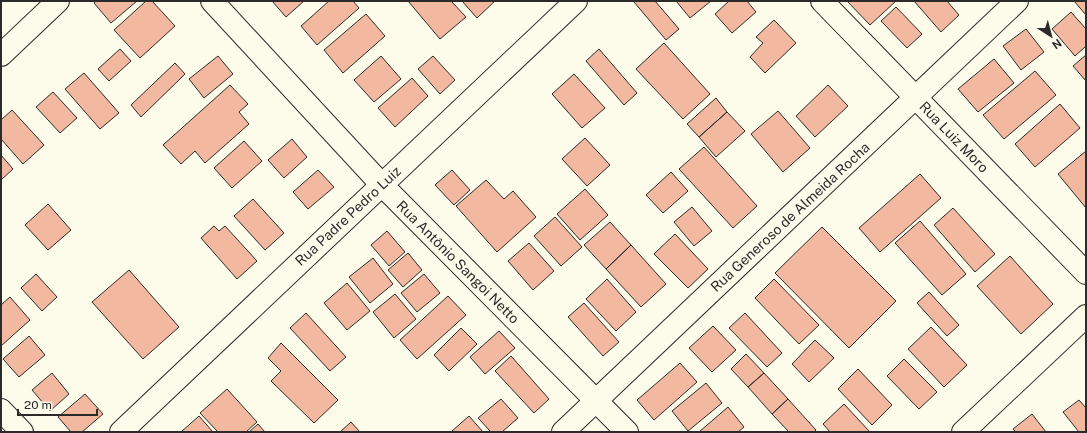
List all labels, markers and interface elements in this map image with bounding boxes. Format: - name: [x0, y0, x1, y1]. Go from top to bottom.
- north arrow: [1031, 16, 1071, 56]
- text: N: [1050, 37, 1064, 51]
- street label: Rua Luiz Moro: [916, 98, 992, 176]
- street label: Rua Generoso de Almeida Rocha: [707, 139, 873, 295]
- street label: Rua Padre Pedro Luiz: [292, 163, 404, 269]
- street label: Rua Antônio Sangoi Netto: [393, 197, 523, 327]
- scale bar: [18, 391, 97, 417]
- text: 20 m: [24, 398, 52, 412]

